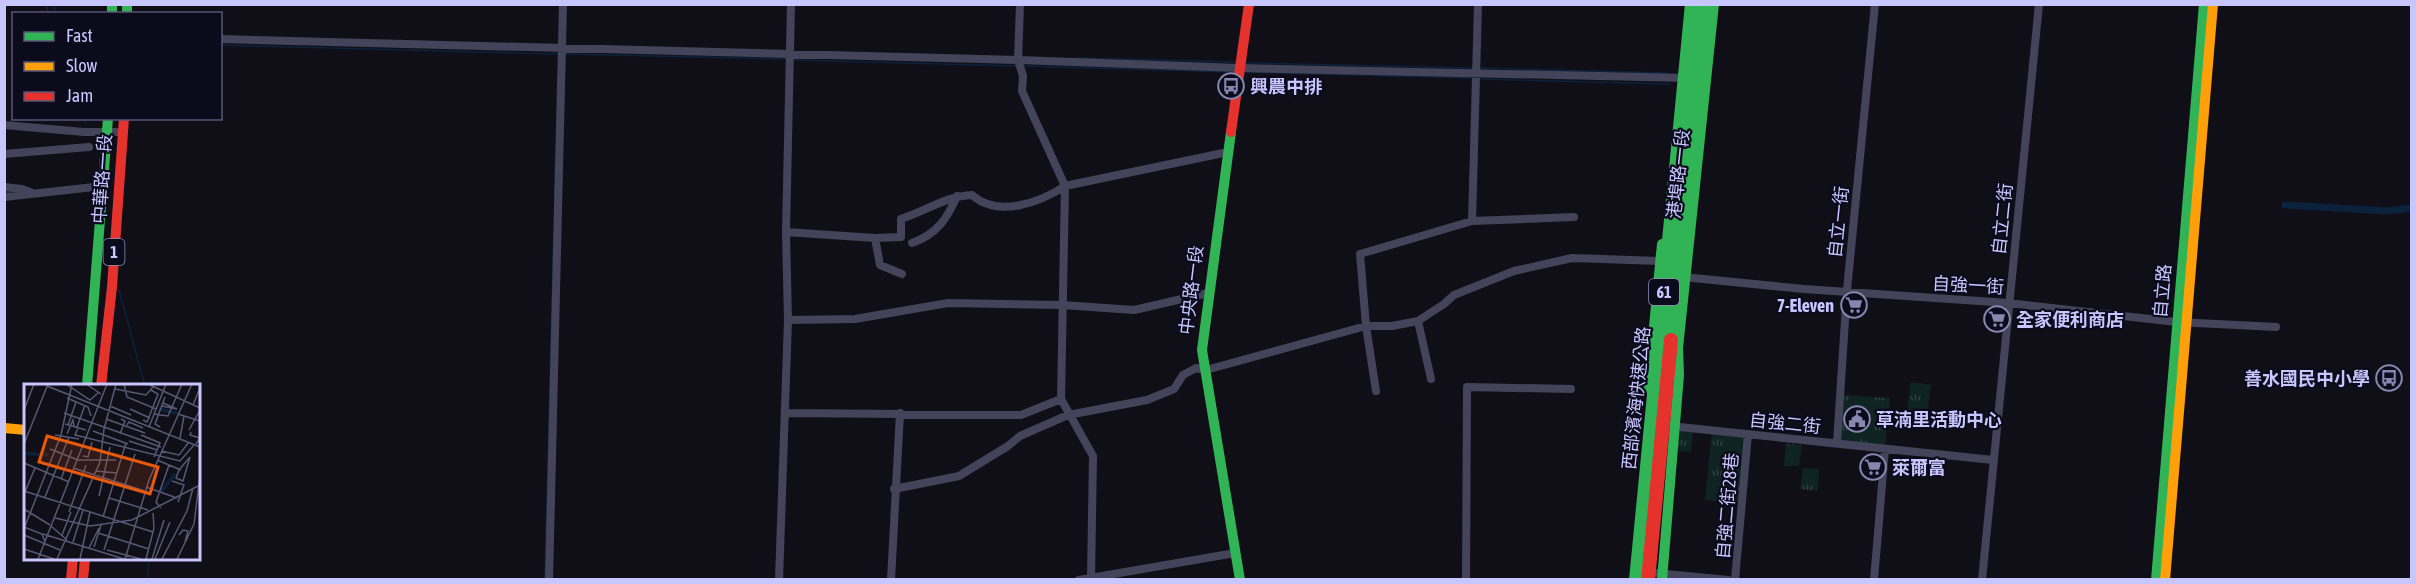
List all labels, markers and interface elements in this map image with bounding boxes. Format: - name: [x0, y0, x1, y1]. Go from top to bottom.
- legend: [12, 12, 222, 120]
- text: Fast: [66, 25, 93, 46]
- text: Slow: [66, 55, 97, 76]
- bus stop icon: 興農中排: [1216, 71, 1246, 101]
- place label: 興農中排: [1250, 76, 1322, 97]
- text: Jam: [66, 85, 93, 106]
- street label: 港埠路一段: [1663, 128, 1693, 220]
- street label: 中華路一段: [88, 133, 116, 225]
- street label: 自立二街: [1988, 182, 2016, 256]
- street label: 自立一街: [1824, 185, 1852, 259]
- road number: 1: [104, 239, 124, 265]
- street label: 中央路一段: [1175, 244, 1207, 336]
- street label: 自立路: [2149, 263, 2175, 319]
- street label: 自強一街: [1931, 273, 2005, 297]
- road number: 61: [1649, 279, 1679, 305]
- supermarket icon: 7-Eleven: [1839, 290, 1869, 320]
- place label: 7-Eleven: [1777, 295, 1834, 316]
- supermarket icon: 全家便利商店: [1982, 304, 2012, 334]
- place label: 全家便利商店: [2016, 309, 2124, 330]
- street label: 西部濱海快速公路: [1618, 325, 1654, 471]
- bus stop icon: 善水國民中小學: [2374, 363, 2404, 393]
- place label: 善水國民中小學: [2244, 368, 2370, 389]
- inset map: [24, 384, 200, 560]
- public building icon: 草湳里活動中心: [1842, 404, 1872, 434]
- street label: 自強二街: [1748, 409, 1822, 437]
- place label: 草湳里活動中心: [1876, 409, 2002, 430]
- street label: 自強二街28巷: [1712, 452, 1742, 560]
- supermarket icon: 萊爾富: [1858, 452, 1888, 482]
- place label: 萊爾富: [1892, 457, 1946, 478]

